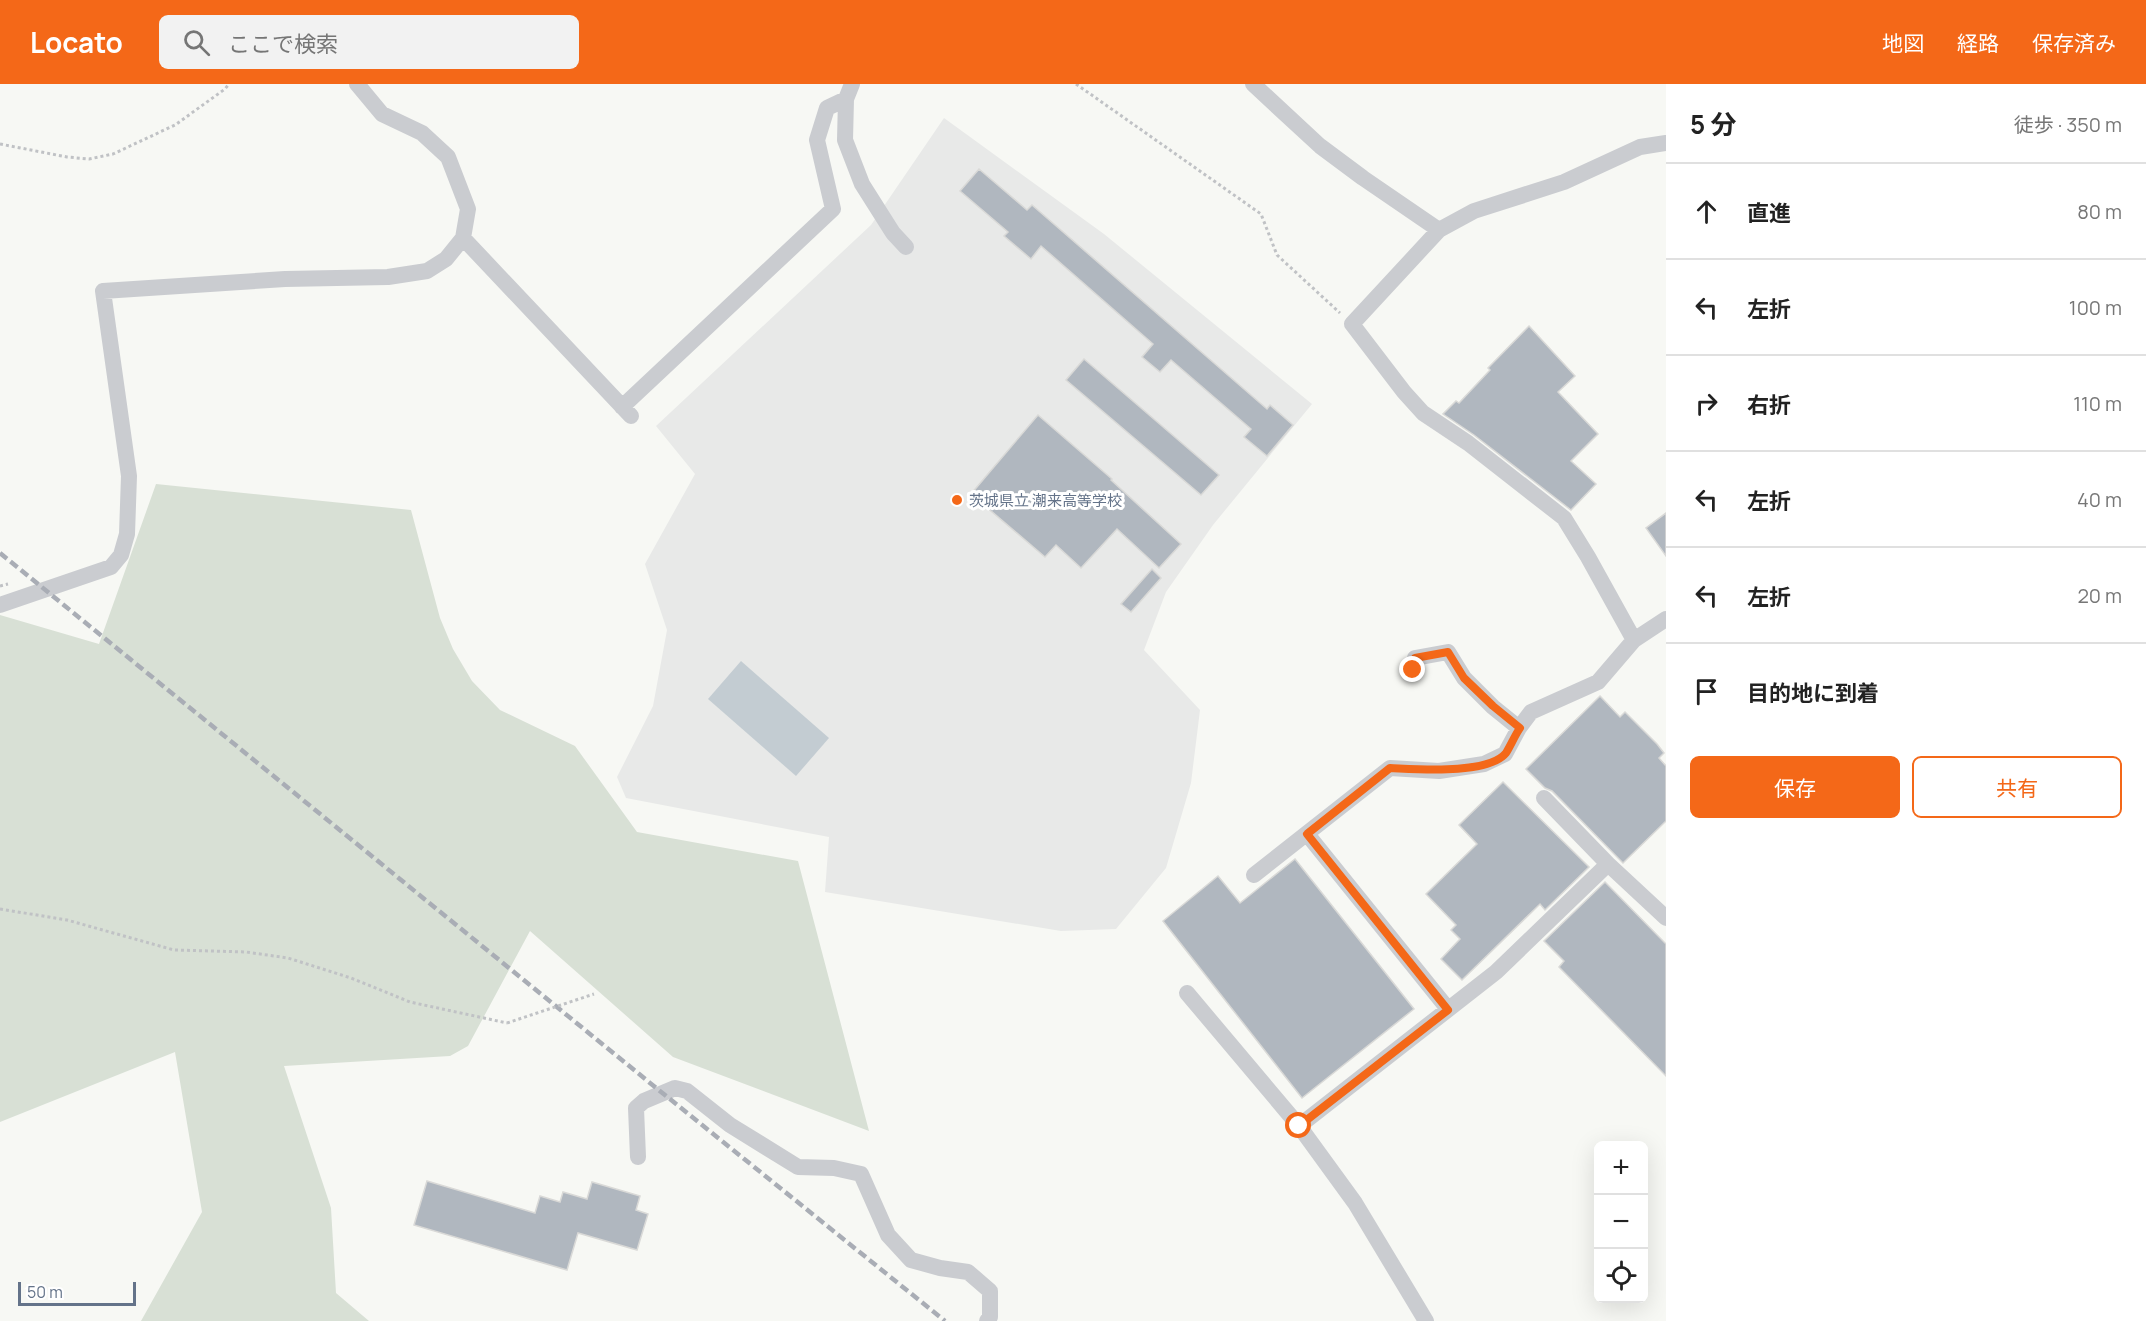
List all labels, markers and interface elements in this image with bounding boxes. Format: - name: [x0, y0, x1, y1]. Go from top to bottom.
- search box: [159, 15, 579, 69]
- text: Locato: [30, 23, 123, 61]
- icon: search: [180, 26, 213, 59]
- text: ここで検索: [228, 29, 338, 59]
- text: 地図: [1882, 29, 1924, 57]
- text: 経路: [1957, 29, 1999, 57]
- text: 保存済み: [2032, 29, 2116, 57]
- text: 5 分: [1690, 106, 1736, 142]
- text: 徒歩 · 350 m: [2014, 111, 2122, 138]
- icon: ahead: [1690, 195, 1723, 228]
- text: 直進: [1747, 198, 1791, 228]
- text: 80 m: [2077, 198, 2122, 225]
- icon: left: [1690, 291, 1723, 324]
- text: 左折: [1747, 294, 1791, 324]
- text: 100 m: [2069, 294, 2122, 321]
- icon: right: [1690, 387, 1723, 420]
- text: 右折: [1747, 390, 1791, 420]
- text: 110 m: [2073, 390, 2122, 417]
- icon: left: [1690, 483, 1723, 516]
- text: 左折: [1747, 486, 1791, 516]
- text: 40 m: [2077, 486, 2122, 513]
- place label: 茨城県立 潮来高等学校: [969, 490, 1122, 511]
- marker: 茨城県立 潮来高等学校: [950, 493, 964, 507]
- icon: left: [1690, 579, 1723, 612]
- text: 左折: [1747, 582, 1791, 612]
- text: 20 m: [2077, 582, 2122, 609]
- route end: [1399, 656, 1425, 682]
- icon: arrive: [1690, 675, 1723, 708]
- text: 目的地に到着: [1747, 678, 1879, 708]
- button: 保存: [1690, 756, 1900, 818]
- button: 共有: [1912, 756, 2122, 818]
- route start: [1285, 1112, 1311, 1138]
- map controls: [1594, 1141, 1648, 1303]
- button: +: [1594, 1141, 1648, 1195]
- button: −: [1594, 1195, 1648, 1249]
- button: locate: [1594, 1249, 1648, 1303]
- scale bar: [18, 1279, 136, 1306]
- text: 50 m: [27, 1281, 63, 1303]

